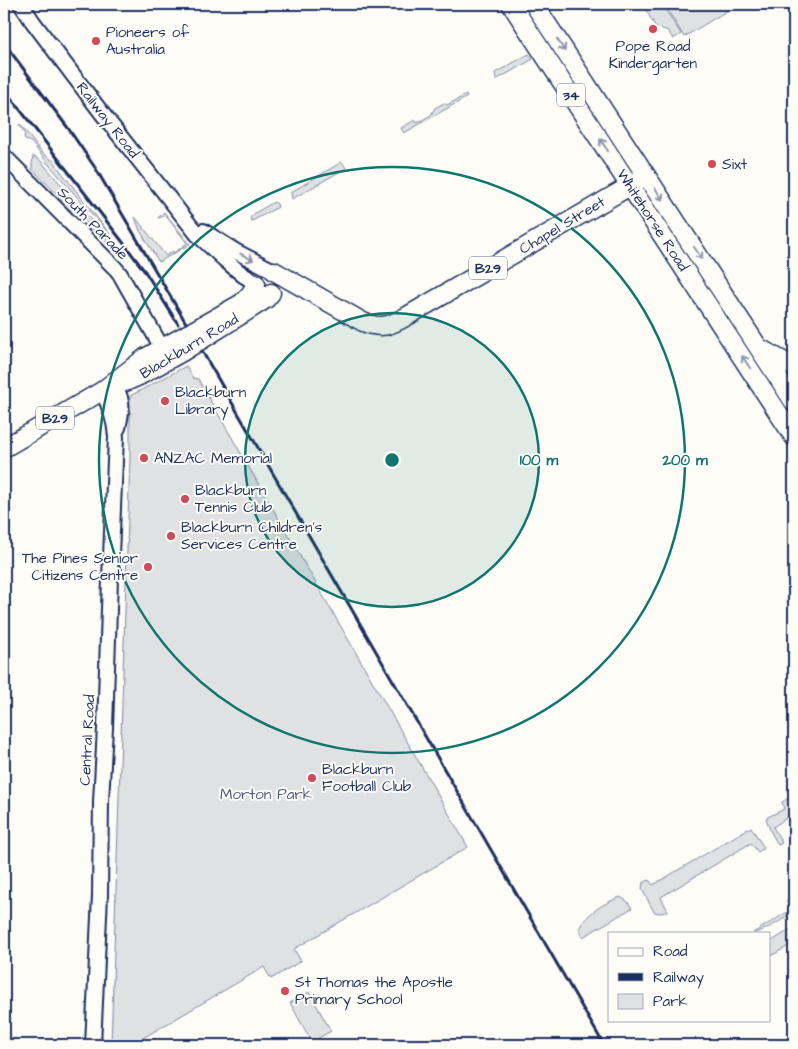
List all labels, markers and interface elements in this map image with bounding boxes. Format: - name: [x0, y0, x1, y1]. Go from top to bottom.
- place label: Pioneers of Australia: [106, 22, 189, 60]
- marker: Pope Road Kindergarten: [647, 23, 659, 35]
- marker: Pioneers of Australia: [90, 35, 102, 47]
- place label: Pope Road Kindergarten: [609, 36, 698, 75]
- one-way arrow: [556, 37, 566, 51]
- street label: Railway Road: [70, 78, 144, 164]
- road number: 34: [557, 84, 585, 106]
- one-way arrow: [598, 138, 609, 152]
- place label: Sixt: [722, 154, 747, 175]
- marker: Sixt: [706, 158, 718, 170]
- street label: Whitehorse Road: [612, 165, 694, 276]
- street label: South Parade: [52, 182, 133, 264]
- one-way arrow: [654, 187, 664, 201]
- street label: Chapel Street: [515, 192, 609, 259]
- one-way arrow: [693, 246, 703, 260]
- one-way arrow: [239, 253, 254, 262]
- road number: B29: [469, 256, 507, 280]
- street label: Blackburn Road: [136, 309, 243, 384]
- one-way arrow: [741, 356, 751, 370]
- place label: Blackburn Library: [175, 382, 247, 421]
- marker: Blackburn Library: [159, 395, 171, 407]
- road number: B29: [36, 406, 74, 429]
- place label: ANZAC Memorial: [154, 448, 272, 469]
- text: 100 m: [520, 450, 559, 471]
- text: 200 m: [661, 450, 708, 471]
- centre of rings: [383, 451, 401, 469]
- marker: ANZAC Memorial: [138, 452, 150, 464]
- place label: Blackburn Tennis Club: [195, 480, 273, 518]
- marker: Blackburn Tennis Club: [179, 493, 191, 505]
- place label: Blackburn Children's Services Centre: [181, 517, 323, 555]
- marker: Blackburn Children's Services Centre: [165, 530, 177, 542]
- place label: The Pines Senior Citizens Centre: [22, 548, 138, 586]
- marker: The Pines Senior Citizens Centre: [142, 561, 154, 573]
- street label: Central Road: [75, 694, 100, 786]
- place label: Blackburn Football Club: [322, 759, 412, 797]
- marker: Blackburn Football Club: [306, 772, 318, 784]
- park label: Morton Park: [220, 784, 312, 805]
- legend: [608, 932, 770, 1022]
- text: Road: [653, 941, 688, 962]
- text: Railway: [653, 967, 704, 989]
- place label: St Thomas the Apostle Primary School: [295, 972, 453, 1011]
- marker: St Thomas the Apostle Primary School: [279, 985, 291, 997]
- text: Park: [653, 991, 688, 1012]

